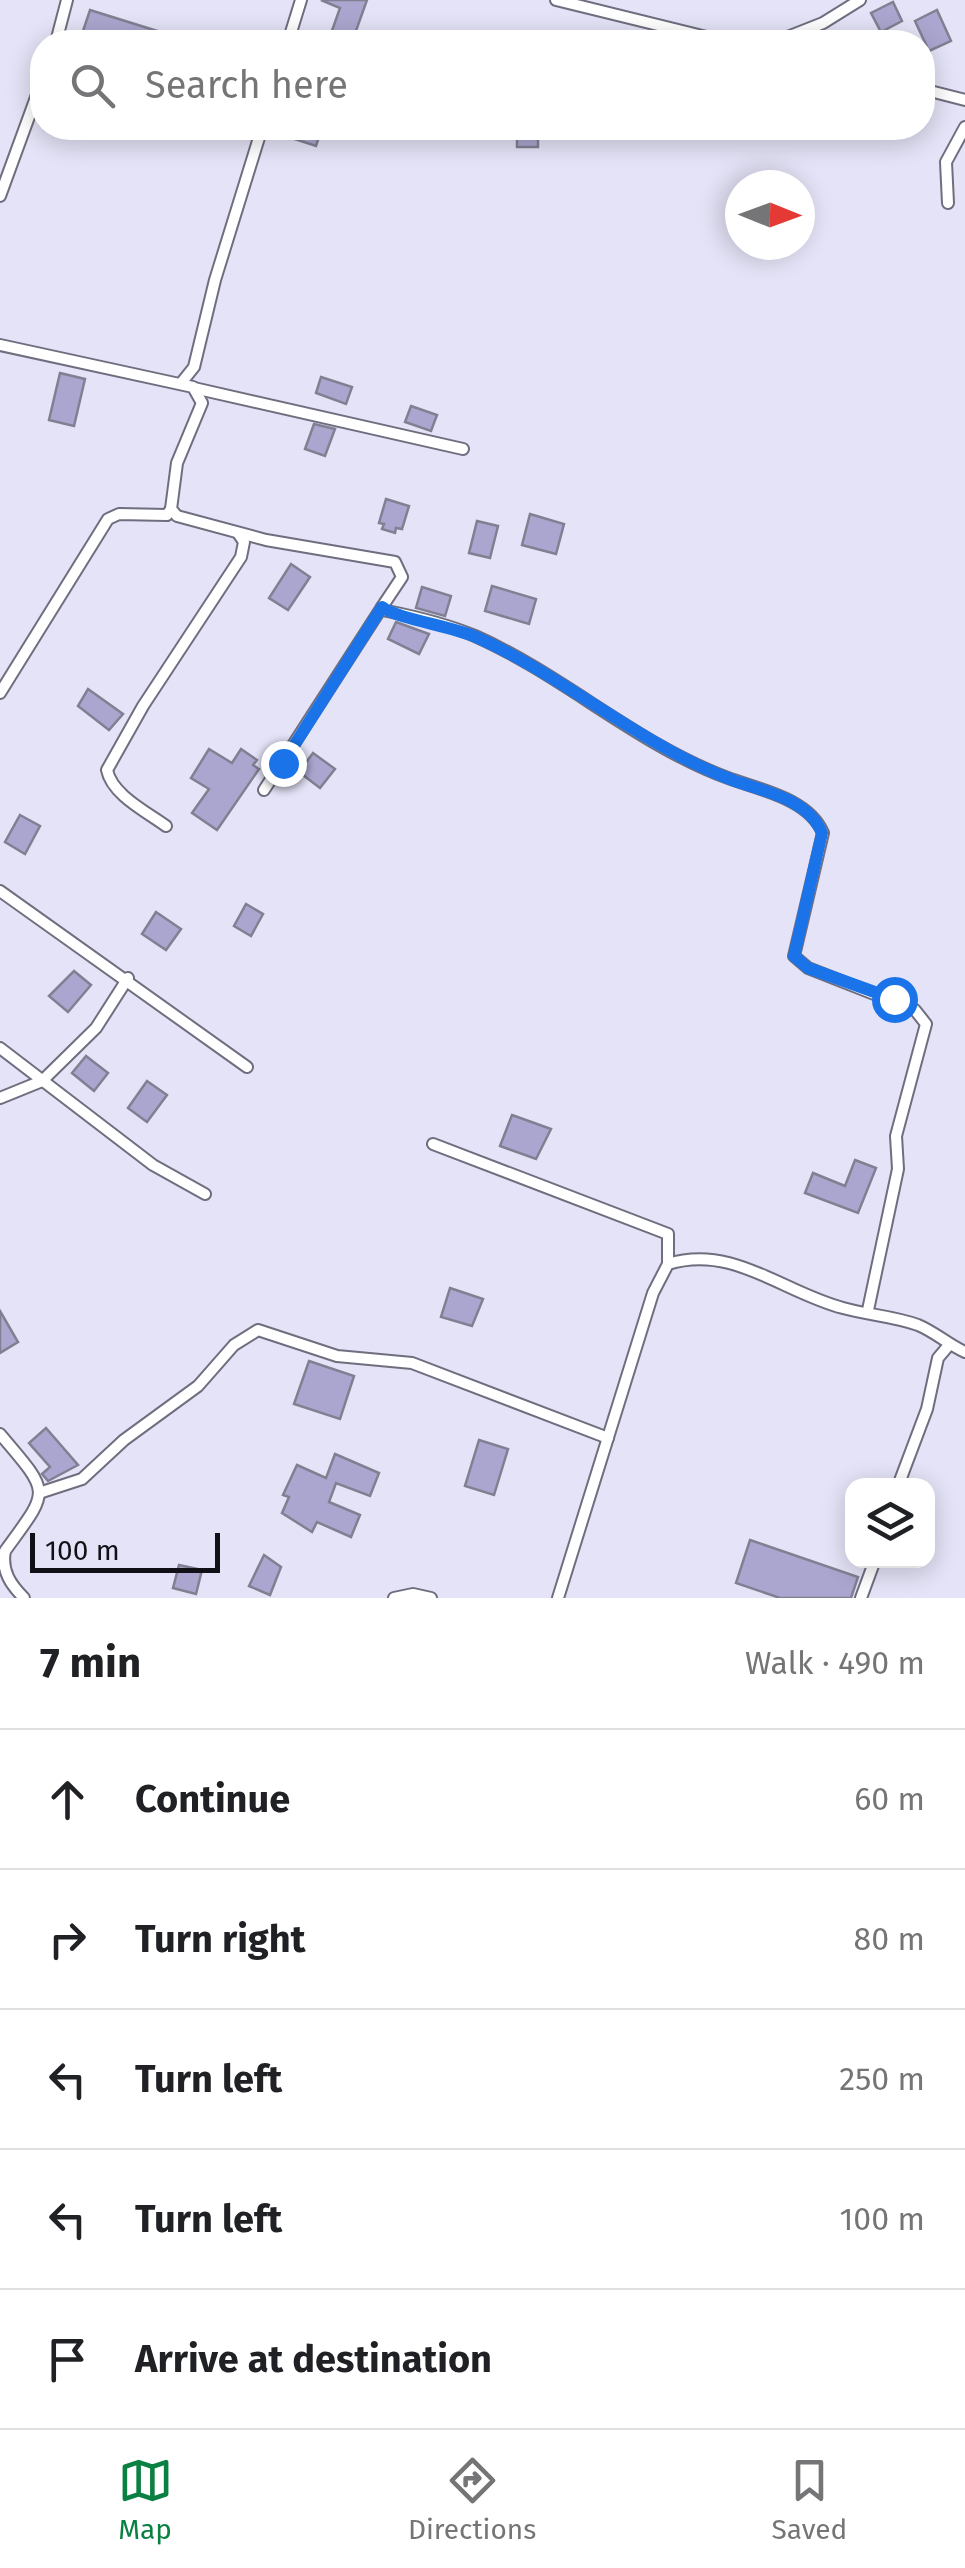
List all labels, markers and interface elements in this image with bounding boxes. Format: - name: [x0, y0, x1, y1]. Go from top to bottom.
- search box: [30, 30, 935, 140]
- icon: search: [65, 58, 120, 113]
- text: Search here: [145, 62, 348, 108]
- north arrow: [725, 170, 815, 260]
- route end: [261, 741, 307, 787]
- route start: [872, 977, 918, 1023]
- map controls: [845, 1478, 935, 1568]
- button: layers: [845, 1478, 935, 1568]
- scale bar: [30, 1528, 220, 1572]
- text: 100 m: [45, 1534, 120, 1567]
- text: 7 min: [40, 1638, 141, 1688]
- text: Walk · 490 m: [745, 1644, 925, 1682]
- icon: ahead: [40, 1772, 95, 1827]
- text: Continue: [135, 1776, 290, 1822]
- text: 60 m: [854, 1780, 925, 1818]
- icon: right: [40, 1912, 95, 1967]
- text: Turn right: [135, 1916, 305, 1962]
- text: 80 m: [854, 1920, 925, 1958]
- icon: left: [40, 2052, 95, 2107]
- text: Turn left: [135, 2056, 282, 2102]
- text: 250 m: [839, 2060, 925, 2098]
- icon: left: [40, 2192, 95, 2247]
- text: Turn left: [135, 2196, 282, 2242]
- text: 100 m: [840, 2200, 925, 2238]
- icon: arrive: [40, 2332, 95, 2387]
- text: Arrive at destination: [135, 2336, 492, 2382]
- tab: Map: [118, 2453, 173, 2546]
- tab: Directions: [408, 2453, 536, 2546]
- tab: Saved: [772, 2453, 847, 2546]

